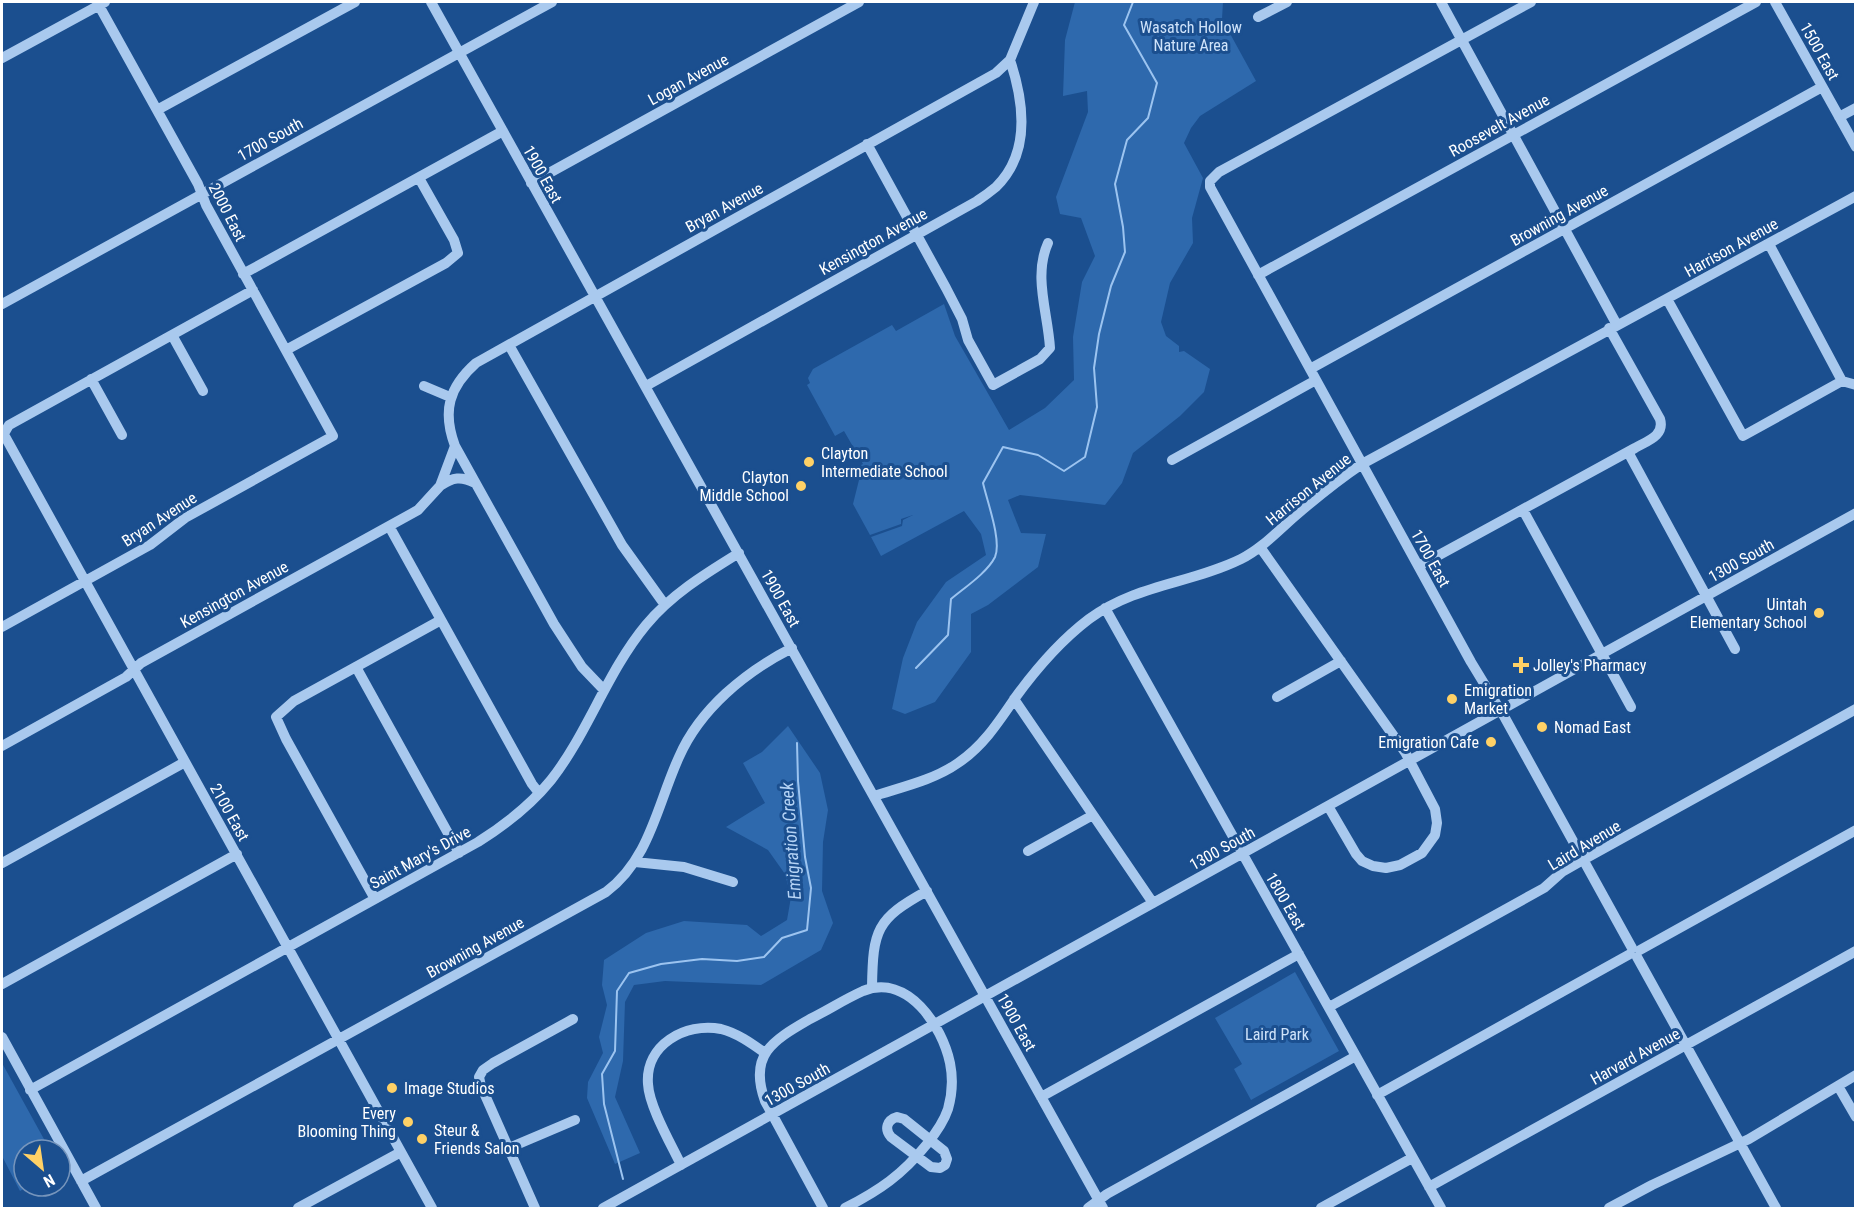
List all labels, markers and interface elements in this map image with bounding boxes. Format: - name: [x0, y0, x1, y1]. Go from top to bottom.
- park label: Wasatch Hollow Nature Area: [1140, 18, 1242, 55]
- street label: 1500 East: [1796, 19, 1843, 84]
- street label: Logan Avenue: [645, 50, 732, 109]
- street label: Roosevelt Avenue: [1446, 90, 1553, 161]
- street label: 1700 South: [234, 114, 306, 165]
- street label: 1900 East: [519, 142, 566, 207]
- street label: Bryan Avenue: [682, 178, 766, 236]
- street label: 2000 East: [205, 180, 250, 245]
- street label: Browning Avenue: [1507, 181, 1611, 250]
- street label: Kensington Avenue: [816, 204, 931, 279]
- street label: Harrison Avenue: [1681, 214, 1781, 281]
- place label: Clayton Intermediate School: [821, 444, 948, 481]
- street label: Harrison Avenue: [1262, 449, 1355, 529]
- marker: Clayton Intermediate School: [802, 455, 816, 469]
- place label: Clayton Middle School: [699, 468, 789, 505]
- marker: Clayton Middle School: [794, 479, 808, 493]
- street label: Bryan Avenue: [118, 488, 200, 551]
- street label: 1700 East: [1407, 526, 1454, 591]
- street label: 1300 South: [1705, 535, 1777, 586]
- street label: Kensington Avenue: [177, 557, 292, 632]
- street label: 1900 East: [757, 566, 804, 631]
- place label: Uintah Elementary School: [1690, 595, 1807, 632]
- marker: Uintah Elementary School: [1812, 606, 1826, 620]
- place label: Jolley's Pharmacy: [1533, 656, 1647, 675]
- marker: Jolley's Pharmacy: [1514, 658, 1528, 672]
- place label: Emigration Market: [1464, 681, 1532, 718]
- marker: Emigration Market: [1445, 692, 1459, 706]
- place label: Nomad East: [1554, 718, 1631, 737]
- marker: Nomad East: [1535, 720, 1549, 734]
- place label: Emigration Cafe: [1378, 733, 1479, 752]
- marker: Emigration Cafe: [1484, 735, 1498, 749]
- street label: 2100 East: [206, 780, 253, 845]
- water label: Emigration Creek: [776, 781, 805, 900]
- street label: Laird Avenue: [1545, 816, 1624, 875]
- street label: Saint Mary's Drive: [366, 822, 474, 893]
- street label: 1300 South: [1186, 823, 1258, 874]
- street label: 1800 East: [1262, 869, 1310, 933]
- street label: Browning Avenue: [423, 913, 527, 982]
- street label: 1900 East: [993, 990, 1040, 1055]
- street label: Harvard Avenue: [1587, 1024, 1683, 1089]
- park label: Laird Park: [1245, 1025, 1310, 1044]
- street label: 1300 South: [761, 1059, 833, 1110]
- place label: Image Studios: [404, 1079, 494, 1098]
- marker: Image Studios: [385, 1081, 399, 1095]
- place label: Every Blooming Thing: [297, 1104, 396, 1141]
- marker: Every Blooming Thing: [401, 1115, 415, 1129]
- place label: Steur & Friends Salon: [434, 1121, 520, 1158]
- marker: Steur & Friends Salon: [415, 1132, 429, 1146]
- north arrow: [12, 1138, 72, 1198]
- text: N: [40, 1170, 58, 1191]

